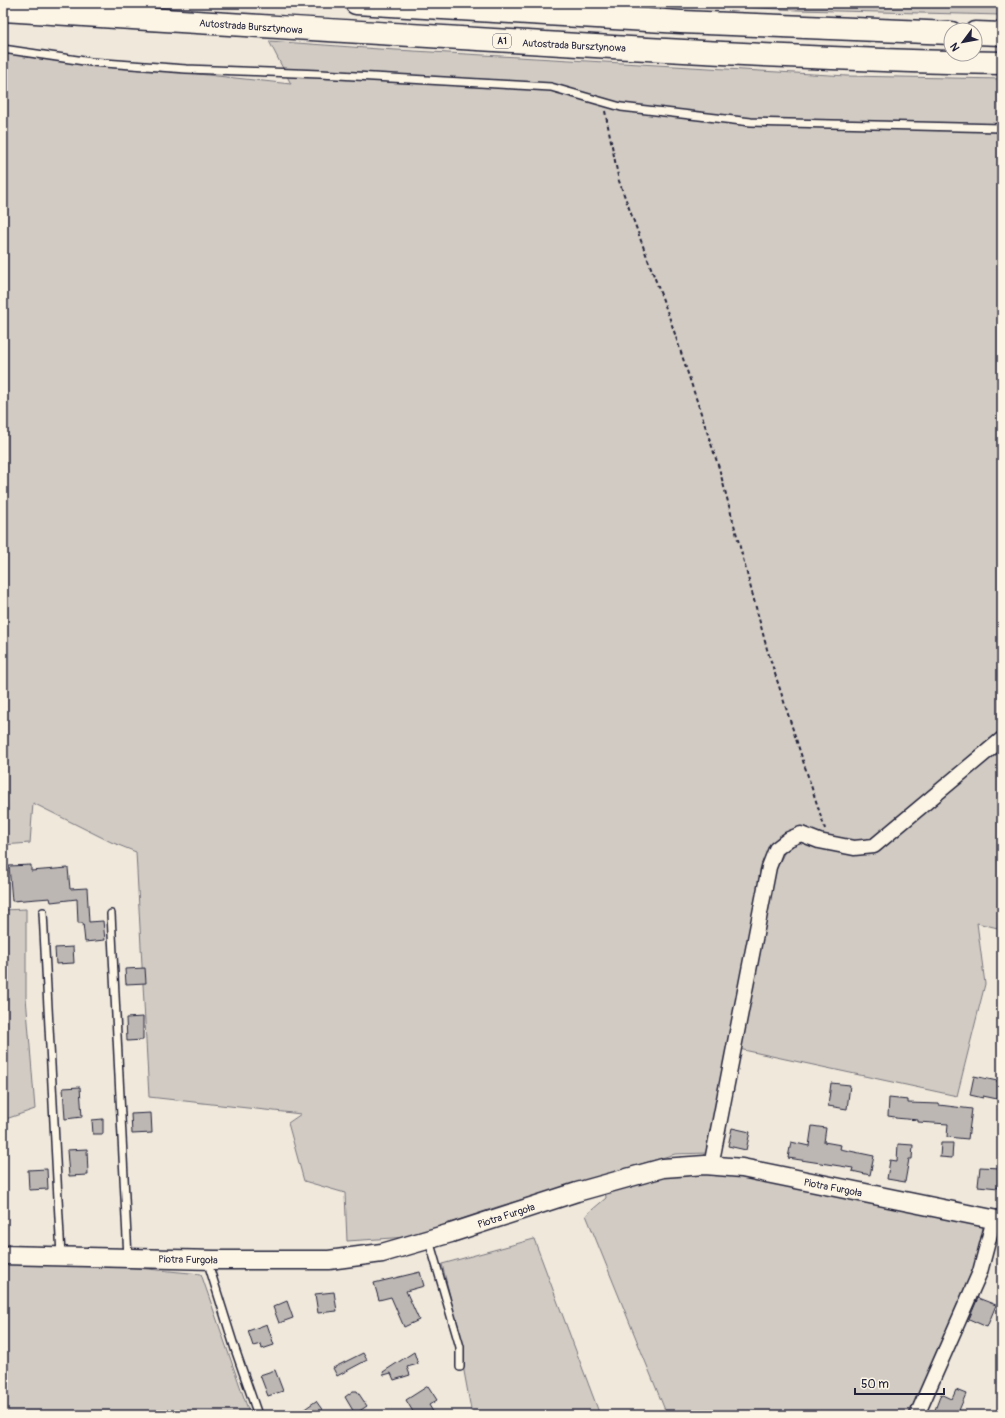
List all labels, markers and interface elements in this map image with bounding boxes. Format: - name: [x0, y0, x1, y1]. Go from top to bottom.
- street label: Autostrada Bursztynowa: [199, 17, 303, 37]
- north arrow: [943, 22, 983, 62]
- road number: A1: [493, 34, 511, 48]
- street label: Autostrada Bursztynowa: [522, 37, 626, 55]
- text: N: [947, 40, 962, 54]
- street label: Piotra Furgoła: [803, 1176, 863, 1200]
- street label: Piotra Furgoła: [476, 1201, 537, 1231]
- street label: Piotra Furgoła: [158, 1253, 218, 1267]
- scale bar: [855, 1370, 944, 1396]
- text: 50 m: [861, 1377, 889, 1392]

